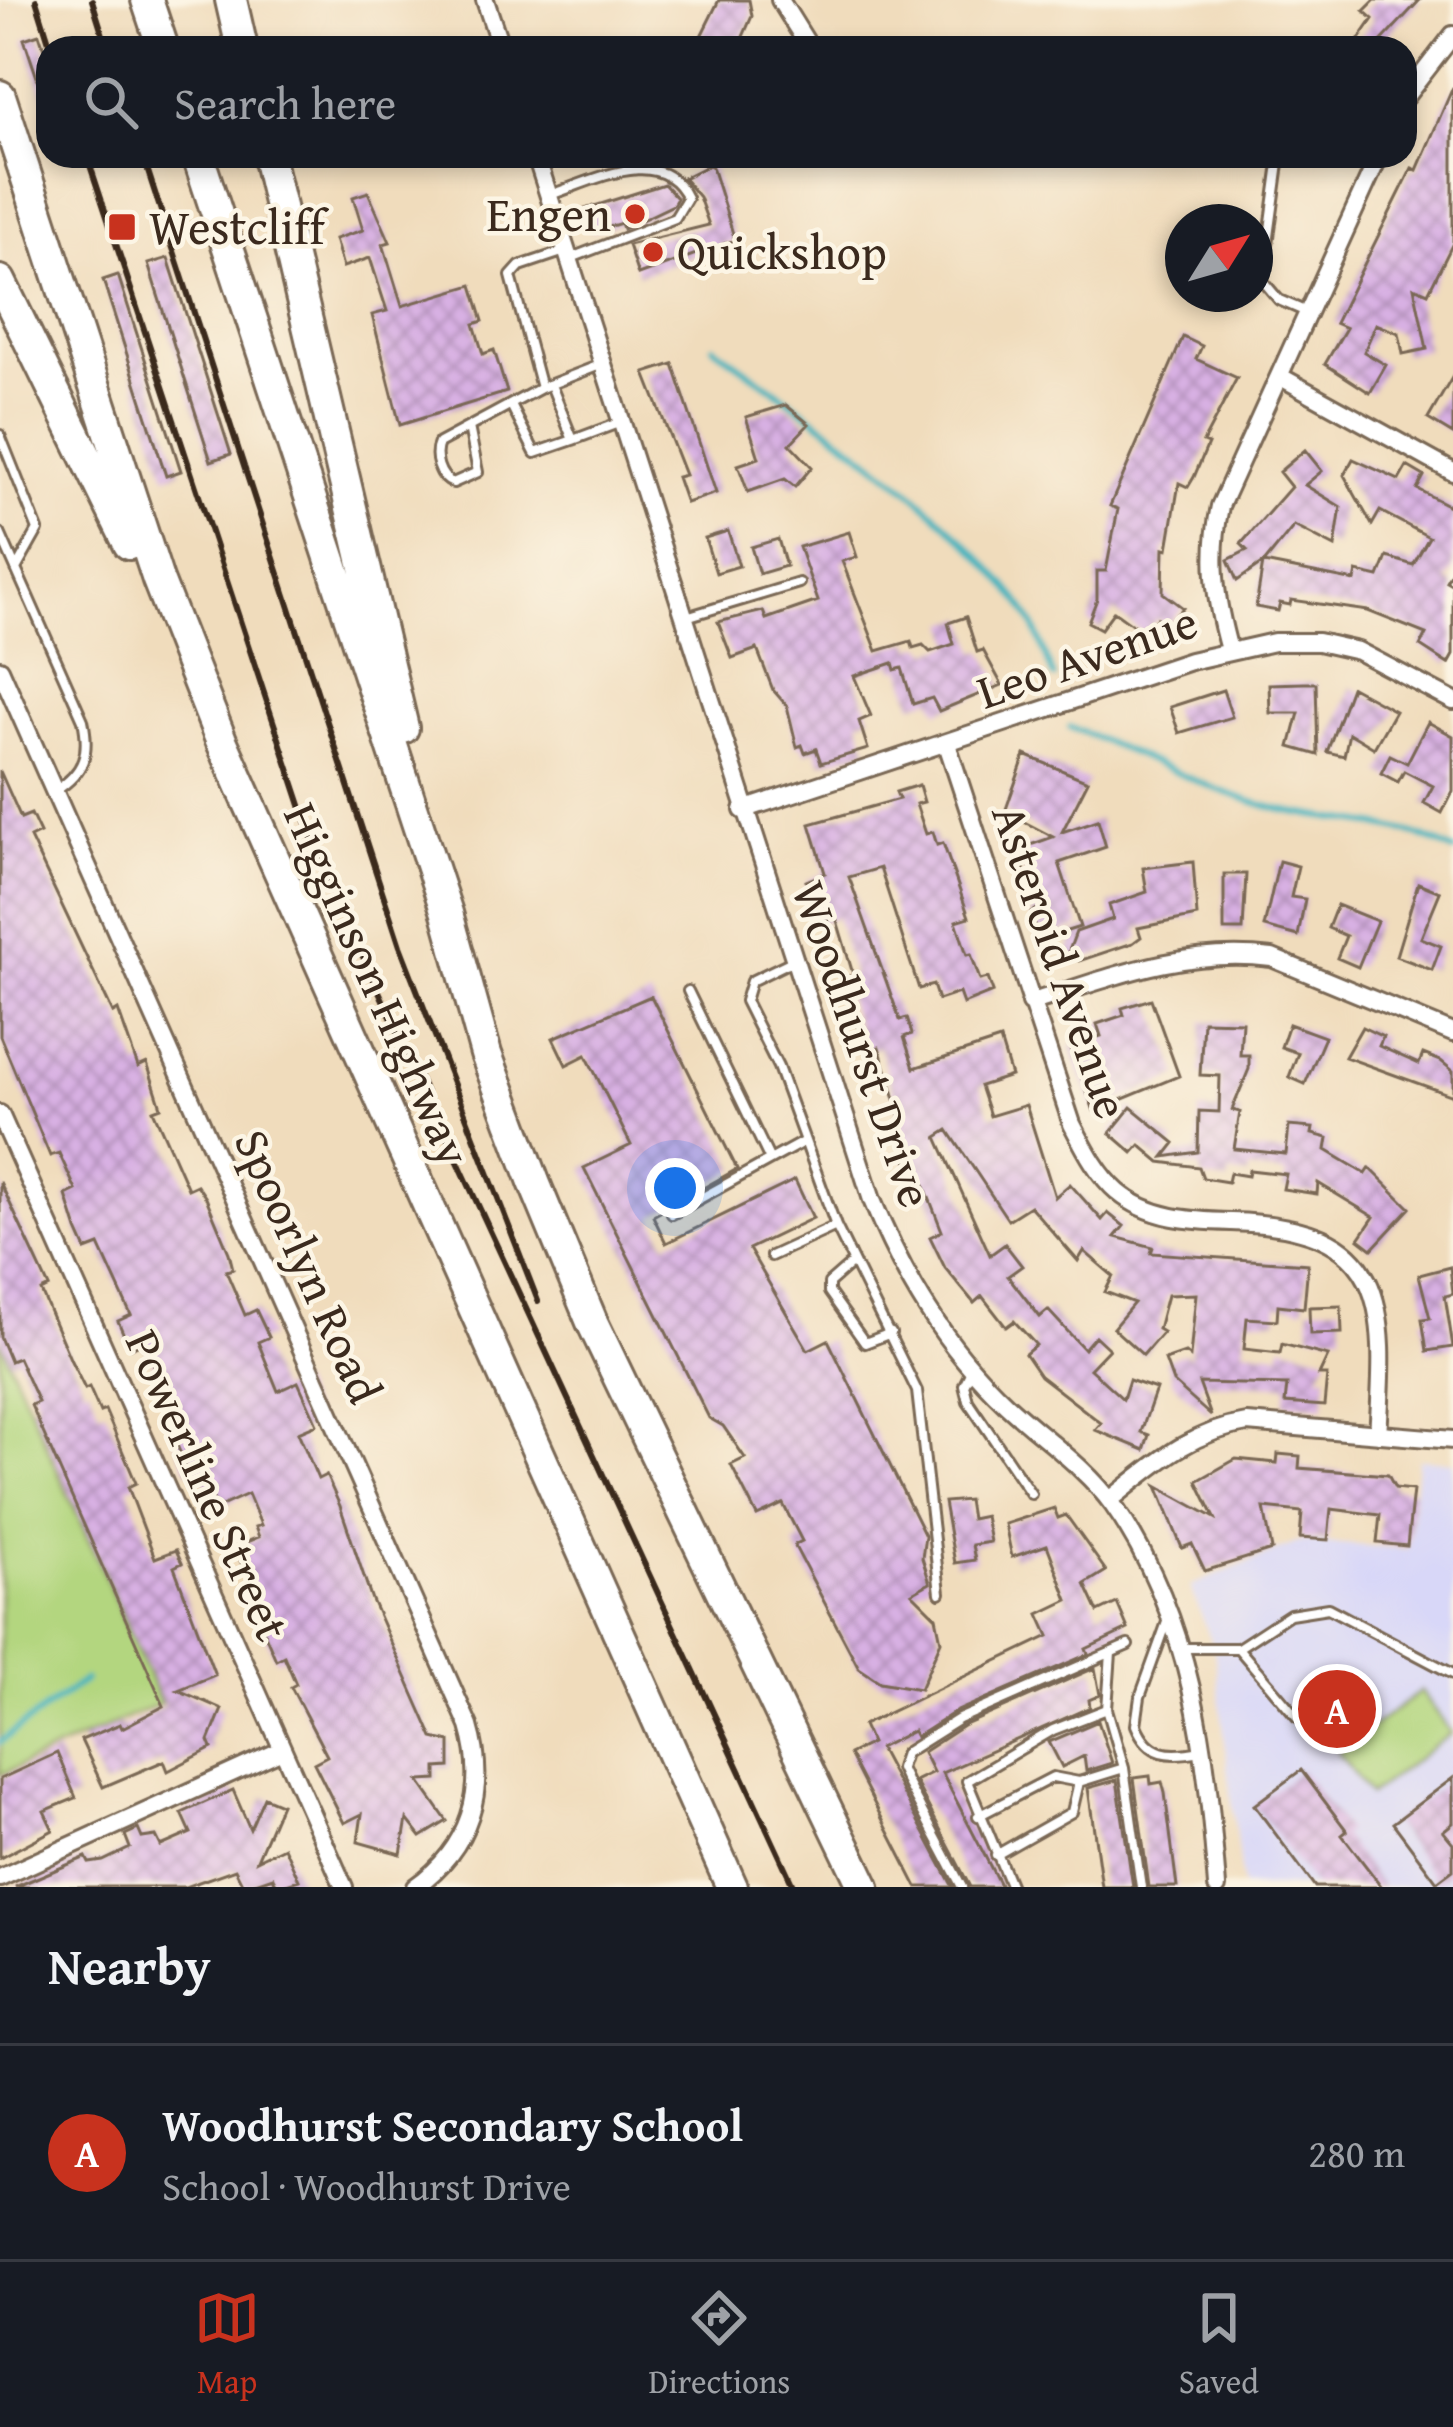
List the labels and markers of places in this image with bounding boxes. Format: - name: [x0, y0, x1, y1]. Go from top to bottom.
- place label: Engen: [486, 178, 611, 249]
- place label: Westcliff: [149, 191, 330, 262]
- marker: Engen: [622, 201, 648, 227]
- marker: Westcliff: [106, 211, 138, 243]
- place label: Quickshop: [677, 216, 887, 287]
- marker: Quickshop: [640, 239, 666, 265]
- pin: A: [1298, 1664, 1376, 1754]

